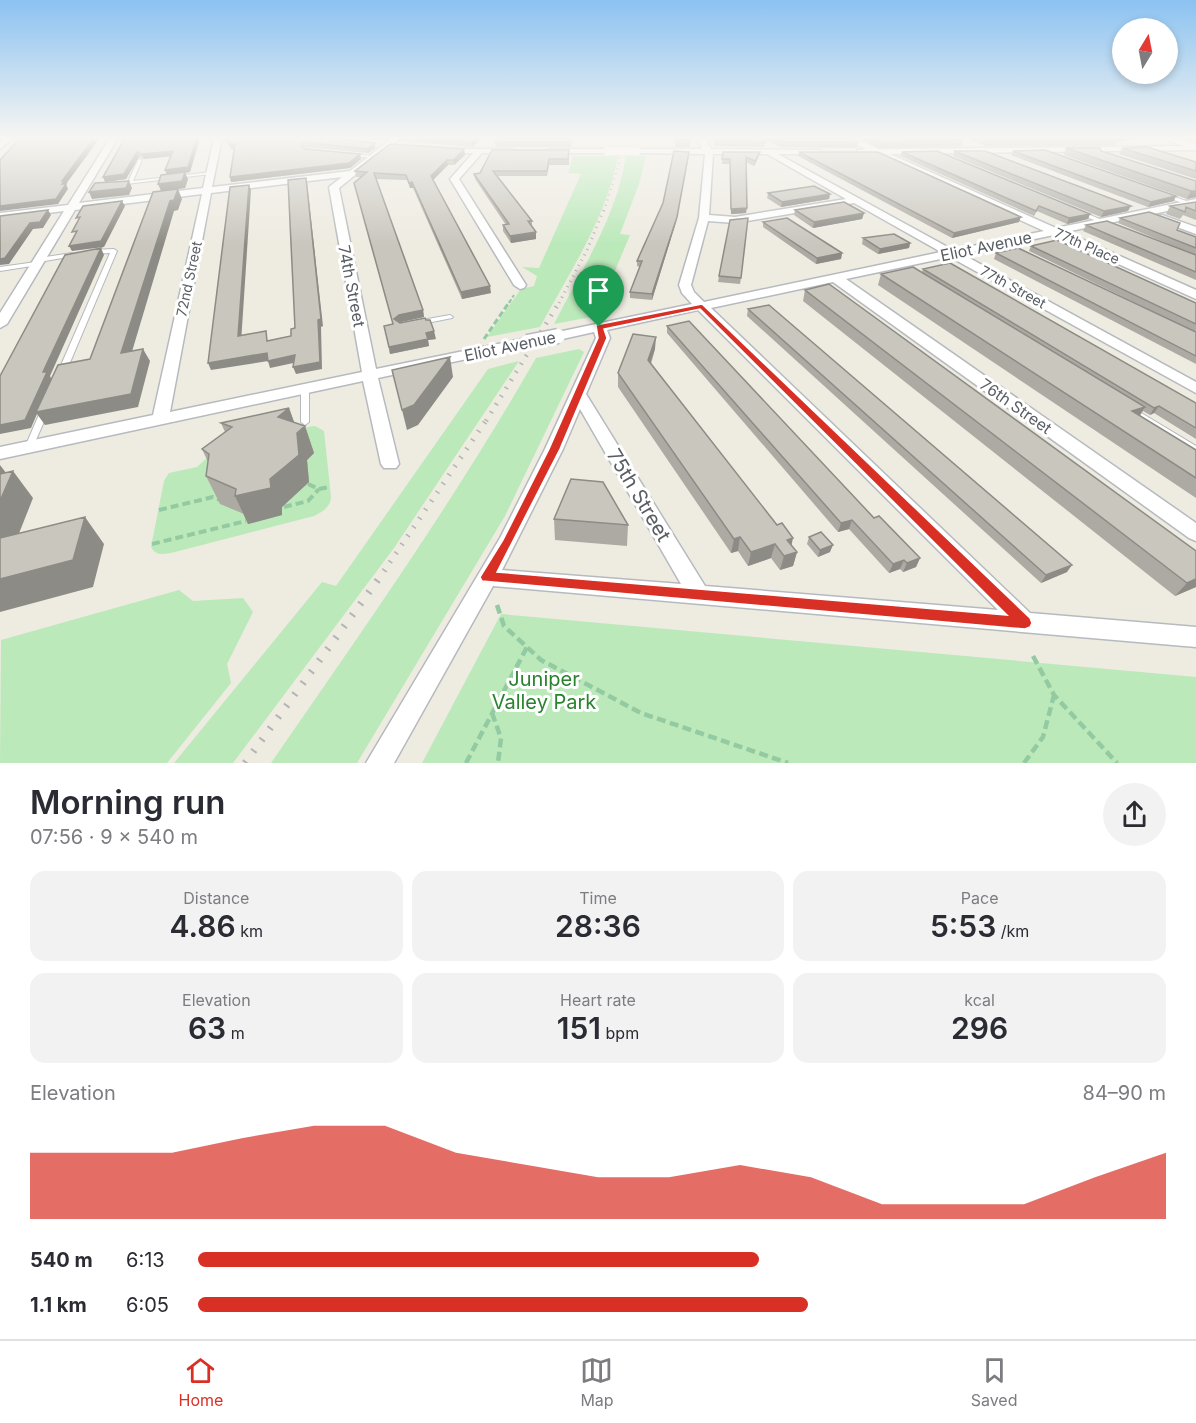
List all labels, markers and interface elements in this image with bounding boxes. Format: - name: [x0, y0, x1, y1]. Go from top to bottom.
- north arrow: [1112, 18, 1178, 84]
- map controls: [1112, 18, 1178, 84]
- street label: 77th Place: [1052, 224, 1122, 267]
- street label: Eliot Avenue: [938, 227, 1034, 265]
- street label: 72nd Street: [172, 239, 205, 318]
- street label: 74th Street: [334, 243, 370, 329]
- street label: 77th Street: [977, 262, 1049, 312]
- pin: [573, 265, 624, 327]
- icon: arrive: [582, 274, 615, 307]
- street label: Eliot Avenue: [462, 327, 558, 365]
- street label: 76th Street: [976, 374, 1056, 438]
- street label: 75th Street: [602, 444, 676, 546]
- park label: Juniper Valley Park: [492, 667, 596, 714]
- text: Morning run: [30, 782, 225, 822]
- button: share: [1103, 783, 1166, 846]
- text: 07:56 · 9 × 540 m: [30, 825, 198, 849]
- text: Distance: [183, 888, 249, 908]
- text: Time: [579, 888, 617, 908]
- text: Pace: [961, 888, 998, 908]
- text: 4.86: [170, 908, 236, 944]
- text: 28:36: [555, 908, 641, 944]
- text: 5:53: [930, 908, 996, 944]
- text: km: [236, 921, 263, 941]
- text: /km: [996, 921, 1029, 941]
- text: Elevation: [182, 990, 251, 1010]
- text: Heart rate: [560, 990, 636, 1010]
- text: kcal: [964, 990, 995, 1010]
- text: 63: [188, 1010, 226, 1046]
- text: 151: [557, 1010, 601, 1046]
- text: 296: [951, 1010, 1008, 1046]
- text: m: [226, 1023, 245, 1043]
- text: bpm: [601, 1023, 639, 1043]
- text: Elevation: [30, 1081, 116, 1105]
- text: 84–90 m: [1083, 1081, 1166, 1105]
- text: 540 m: [30, 1248, 93, 1272]
- text: 6:13: [126, 1248, 165, 1272]
- text: 1.1 km: [30, 1293, 87, 1317]
- text: 6:05: [126, 1293, 169, 1317]
- tab: Home: [179, 1354, 223, 1410]
- tab: Map: [580, 1354, 614, 1410]
- tab: Saved: [971, 1354, 1017, 1410]

